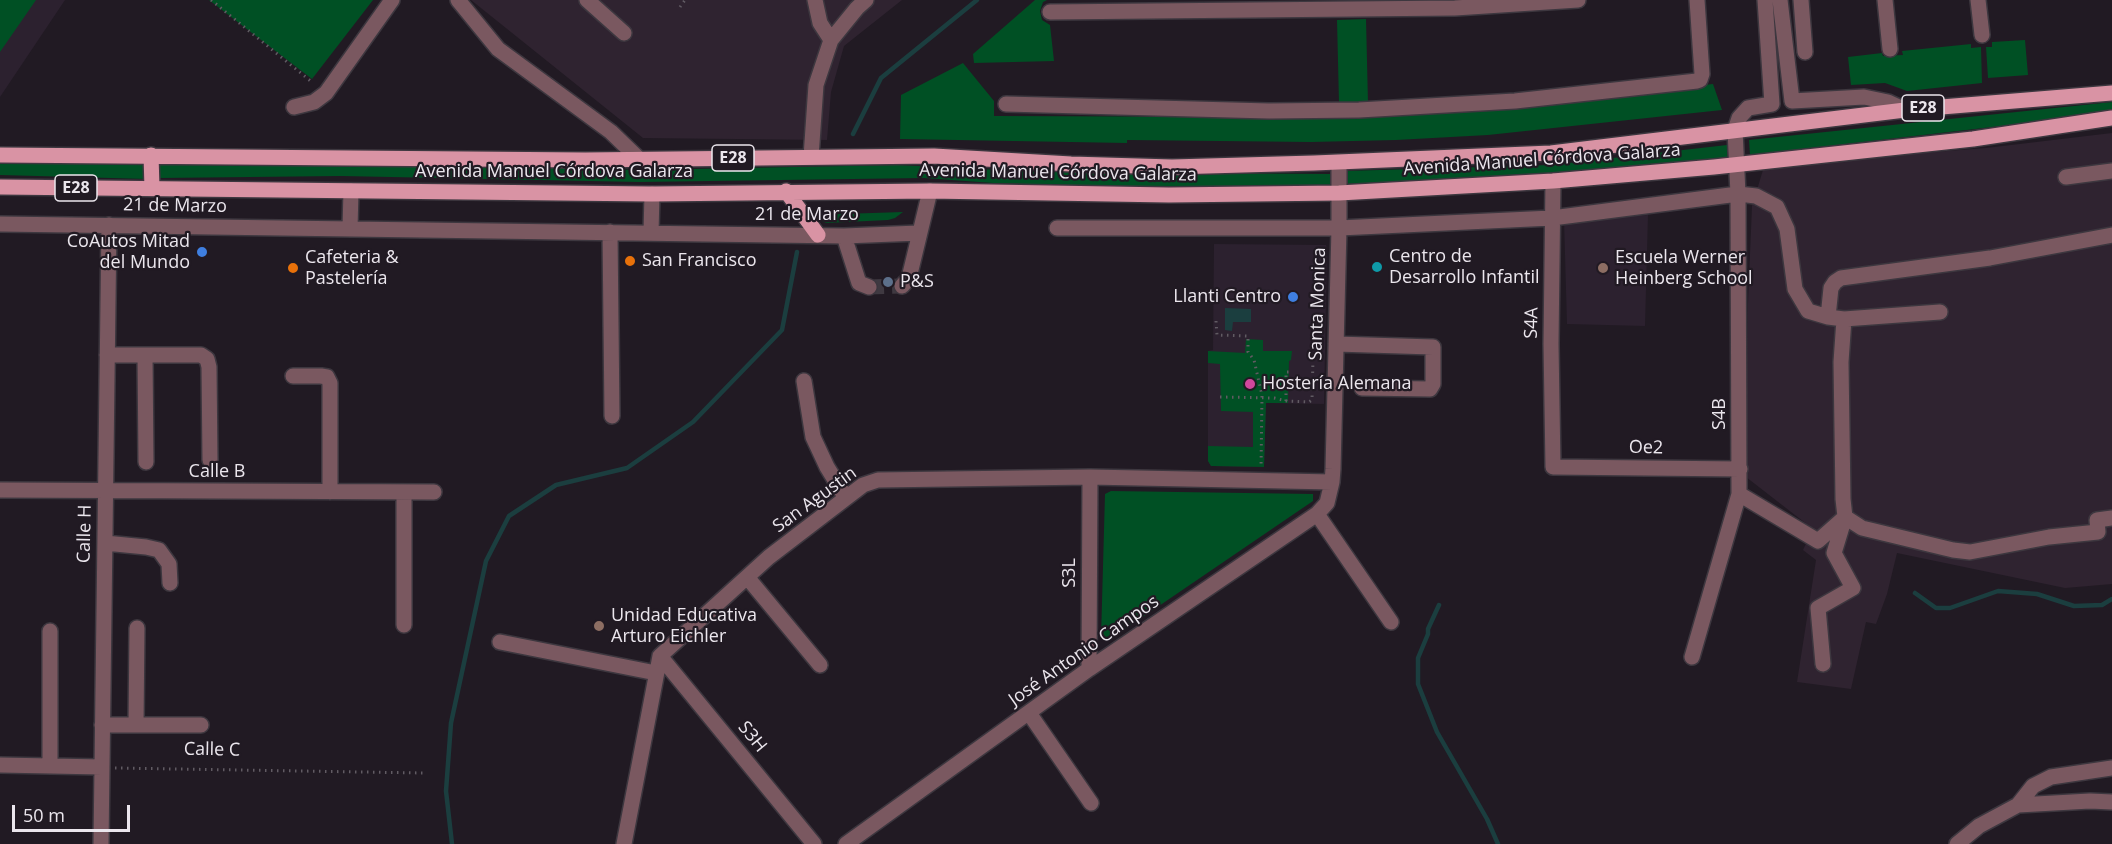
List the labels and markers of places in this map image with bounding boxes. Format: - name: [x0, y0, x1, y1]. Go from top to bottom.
- place label: CoAutos Mitad del Mundo: [67, 231, 190, 274]
- marker: CoAutos Mitad del Mundo: [195, 245, 209, 259]
- place label: Centro de Desarrollo Infantil: [1389, 246, 1540, 288]
- place label: Cafeteria & Pastelería: [305, 247, 399, 290]
- place label: Escuela Werner Heinberg School: [1615, 247, 1753, 290]
- place label: San Francisco: [642, 250, 756, 272]
- marker: San Francisco: [623, 254, 637, 268]
- marker: Centro de Desarrollo Infantil: [1370, 260, 1384, 274]
- marker: Cafeteria & Pastelería: [286, 261, 300, 275]
- marker: Escuela Werner Heinberg School: [1596, 261, 1610, 275]
- place label: P&S: [900, 271, 934, 293]
- marker: P&S: [881, 275, 895, 289]
- place label: Llanti Centro: [1173, 286, 1281, 308]
- marker: Llanti Centro: [1286, 290, 1300, 304]
- place label: Hostería Alemana: [1262, 373, 1412, 395]
- marker: Hostería Alemana: [1243, 377, 1257, 391]
- place label: Unidad Educativa Arturo Eichler: [611, 605, 757, 648]
- marker: Unidad Educativa Arturo Eichler: [592, 619, 606, 633]

